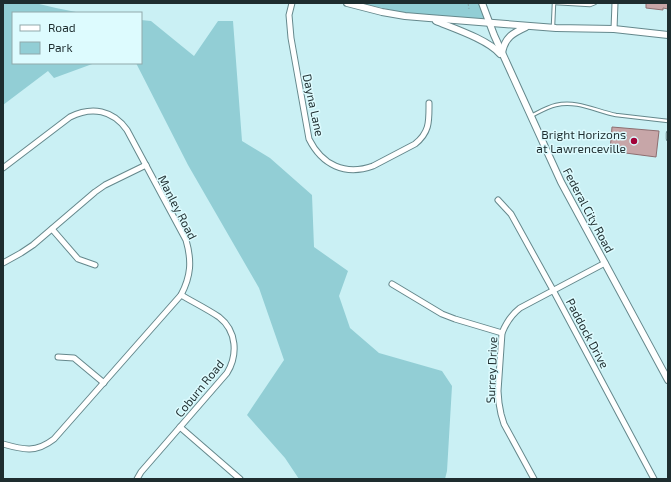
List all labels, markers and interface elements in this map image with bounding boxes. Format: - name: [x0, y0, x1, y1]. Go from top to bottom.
- legend: [12, 12, 142, 64]
- text: Road: [48, 20, 76, 34]
- text: Park: [48, 40, 73, 54]
- street label: Dayna Lane: [301, 73, 327, 137]
- place label: Bright Horizons at Lawrenceville: [536, 127, 626, 155]
- marker: Bright Horizons at Lawrenceville: [629, 136, 639, 146]
- street label: Federal City Road: [561, 165, 617, 255]
- street label: Manley Road: [156, 172, 200, 242]
- street label: Paddock Drive: [564, 296, 612, 370]
- street label: Surrey Drive: [483, 336, 499, 404]
- street label: Coburn Road: [172, 357, 226, 419]

